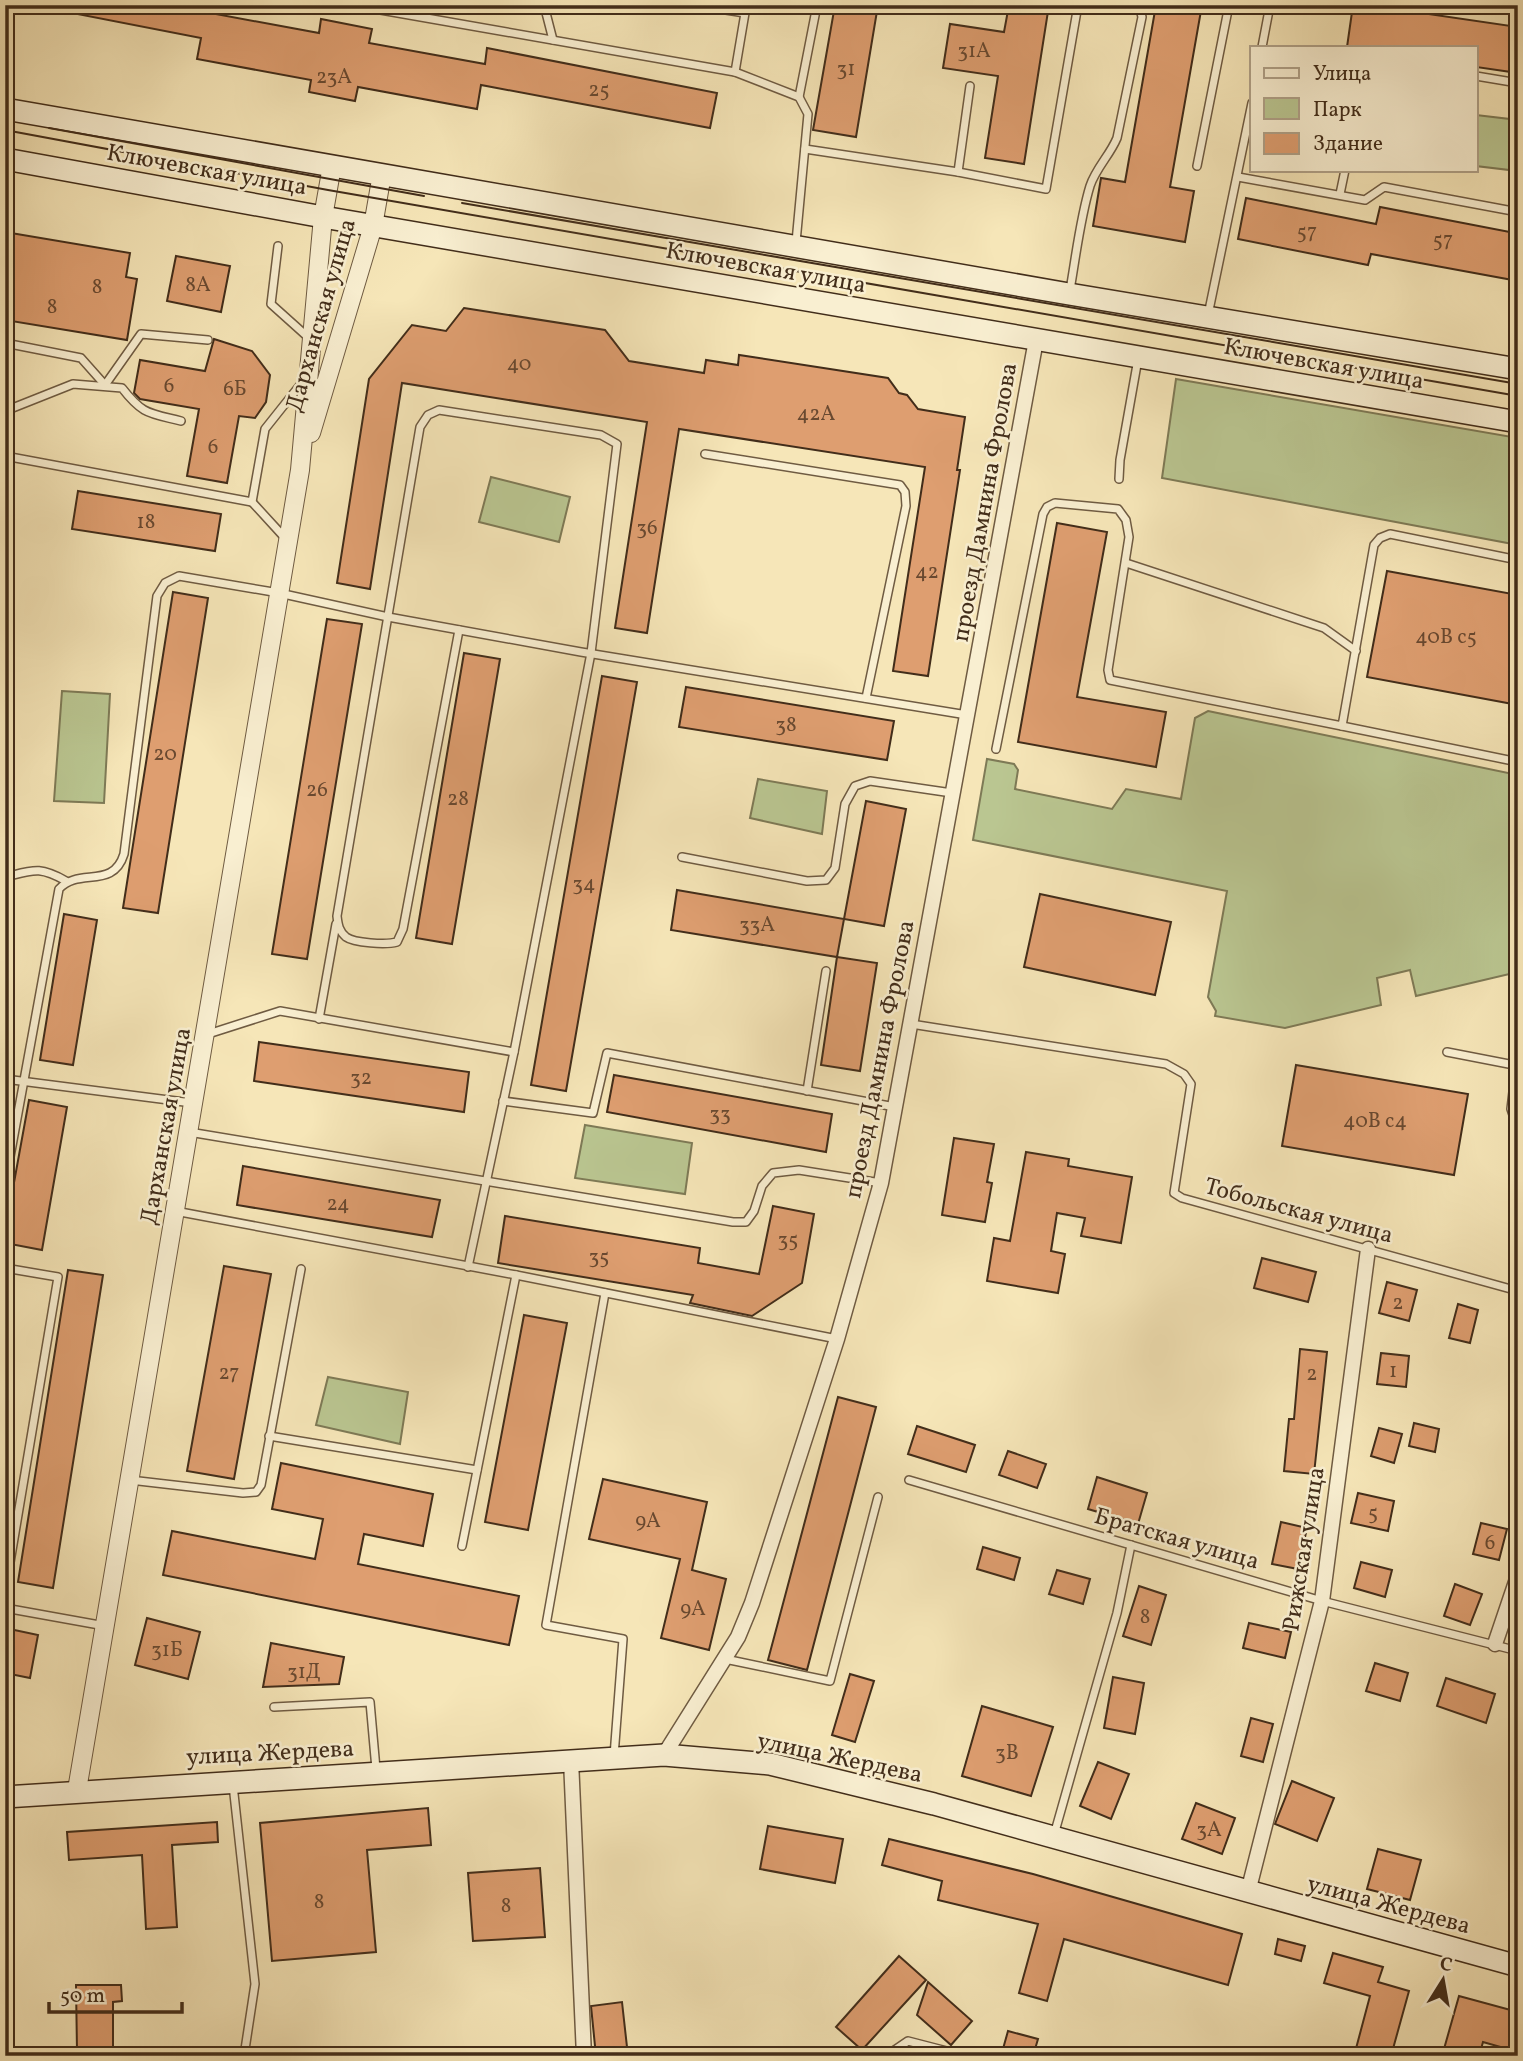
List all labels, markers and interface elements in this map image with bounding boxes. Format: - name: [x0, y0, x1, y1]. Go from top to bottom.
- house number: 31А: [957, 37, 991, 66]
- legend: [1250, 46, 1478, 172]
- house number: 31: [837, 55, 855, 84]
- text: Улица: [1313, 60, 1371, 89]
- house number: 23А: [316, 63, 352, 92]
- house number: 25: [588, 76, 610, 105]
- text: Парк: [1313, 96, 1362, 125]
- text: Здание: [1313, 130, 1383, 159]
- street label: Ключевская улица: [104, 137, 309, 205]
- street label: Дарханская улица: [278, 215, 366, 416]
- house number: 57: [1297, 218, 1317, 247]
- house number: 57: [1433, 226, 1453, 255]
- street label: Ключевская улица: [663, 235, 868, 303]
- house number: 8А: [185, 271, 211, 300]
- house number: 8: [92, 273, 102, 302]
- house number: 8: [47, 293, 57, 322]
- street label: Ключевская улица: [1221, 331, 1426, 399]
- house number: 40: [507, 350, 531, 379]
- street label: проезд Дамнина Фролова: [945, 360, 1027, 645]
- house number: 6: [164, 372, 174, 401]
- house number: 6Б: [223, 375, 247, 404]
- house number: 42А: [797, 400, 836, 429]
- house number: 6: [208, 433, 218, 462]
- house number: 18: [137, 508, 155, 537]
- house number: 36: [636, 514, 658, 543]
- house number: 42: [915, 558, 939, 587]
- house number: 40В с5: [1415, 623, 1477, 652]
- house number: 38: [775, 711, 797, 740]
- house number: 20: [153, 740, 177, 769]
- house number: 26: [306, 776, 328, 805]
- house number: 28: [447, 785, 469, 814]
- house number: 34: [572, 870, 596, 899]
- house number: 33А: [739, 911, 775, 940]
- street label: проезд Дамнина Фролова: [837, 917, 925, 1201]
- street label: Дарханская улица: [133, 1025, 201, 1228]
- house number: 32: [350, 1064, 372, 1093]
- house number: 33: [709, 1100, 731, 1129]
- house number: 40В с4: [1343, 1107, 1407, 1136]
- street label: Тобольская улица: [1200, 1170, 1397, 1253]
- house number: 24: [326, 1190, 350, 1219]
- house number: 35: [778, 1226, 798, 1255]
- house number: 35: [589, 1243, 609, 1272]
- house number: 2: [1392, 1289, 1404, 1318]
- house number: 1: [1389, 1357, 1397, 1386]
- house number: 27: [219, 1359, 239, 1388]
- house number: 2: [1306, 1360, 1318, 1389]
- street label: Рижская улица: [1275, 1465, 1335, 1634]
- house number: 5: [1368, 1499, 1378, 1528]
- street label: Братская улица: [1090, 1500, 1263, 1580]
- house number: 9А: [635, 1507, 661, 1536]
- house number: 6: [1485, 1529, 1495, 1558]
- house number: 9А: [680, 1595, 706, 1624]
- house number: 8: [1140, 1603, 1150, 1632]
- house number: 31Б: [151, 1636, 183, 1665]
- house number: 31Д: [287, 1658, 321, 1687]
- street label: улица Жердева: [754, 1725, 925, 1793]
- street label: улица Жердева: [185, 1733, 355, 1775]
- house number: 3В: [995, 1739, 1019, 1768]
- house number: 3А: [1196, 1816, 1222, 1845]
- street label: улица Жердева: [1303, 1868, 1474, 1944]
- house number: 8: [314, 1888, 324, 1917]
- house number: 8: [501, 1892, 511, 1921]
- north arrow: [1408, 1946, 1478, 2016]
- text: С: [1437, 1951, 1454, 1979]
- scale bar: [49, 1970, 182, 2014]
- text: 50 m: [60, 1982, 105, 2011]

